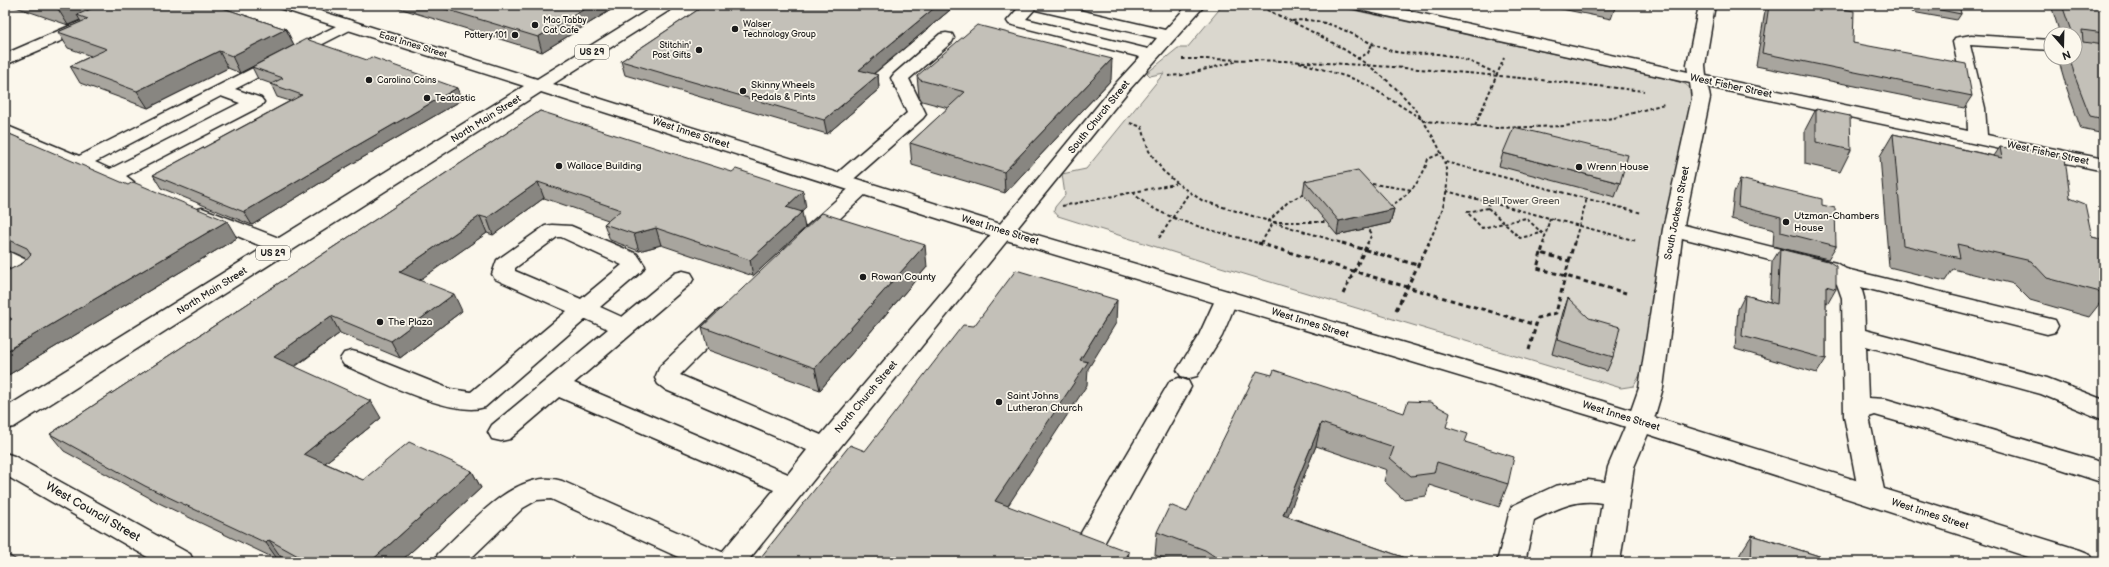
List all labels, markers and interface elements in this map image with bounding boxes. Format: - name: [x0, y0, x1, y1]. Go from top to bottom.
- place label: Mac Tabby Cat Cafe: [543, 15, 587, 36]
- place label: Walser Technology Group: [743, 19, 816, 40]
- marker: Mac Tabby Cat Cafe: [530, 20, 540, 30]
- marker: Walser Technology Group: [730, 24, 740, 34]
- north arrow: [2043, 26, 2083, 66]
- street label: East Innes Street: [378, 29, 448, 61]
- place label: Pottery 101: [464, 30, 507, 41]
- marker: Pottery 101: [510, 30, 520, 40]
- place label: Stitchin' Post Gifts: [652, 40, 692, 61]
- road number: US 29: [575, 45, 609, 59]
- marker: Stitchin' Post Gifts: [694, 45, 704, 55]
- text: N: [2060, 47, 2072, 62]
- street label: West Fisher Street: [1689, 71, 1773, 101]
- marker: Carolina Coins: [364, 75, 374, 85]
- place label: Carolina Coins: [377, 75, 437, 86]
- street label: South Church Street: [1066, 78, 1132, 156]
- place label: Skinny Wheels Pedals & Pints: [751, 79, 816, 103]
- marker: Skinny Wheels Pedals & Pints: [738, 86, 748, 96]
- place label: Teatastic: [435, 92, 476, 104]
- marker: Teatastic: [422, 93, 432, 103]
- street label: North Main Street: [449, 93, 523, 145]
- street label: West Innes Street: [651, 115, 731, 151]
- street label: West Fisher Street: [2006, 138, 2090, 168]
- place label: Wallace Building: [567, 160, 642, 172]
- marker: Wallace Building: [554, 161, 564, 171]
- place label: Wrenn House: [1587, 161, 1649, 173]
- marker: Wrenn House: [1574, 162, 1584, 172]
- street label: South Jackson Street: [1662, 165, 1692, 261]
- park label: Bell Tower Green: [1482, 195, 1560, 207]
- place label: Utzman-Chambers House: [1794, 210, 1879, 234]
- street label: West Innes Street: [960, 213, 1040, 247]
- marker: Utzman-Chambers House: [1781, 217, 1791, 227]
- road number: US 29: [256, 246, 290, 260]
- street label: North Main Street: [175, 265, 249, 317]
- place label: Rowan County: [871, 271, 936, 283]
- marker: Rowan County: [858, 272, 868, 282]
- street label: West Innes Street: [1270, 306, 1350, 340]
- place label: The Plaza: [388, 316, 433, 328]
- marker: The Plaza: [375, 317, 385, 327]
- street label: North Church Street: [832, 358, 900, 436]
- place label: Saint Johns Lutheran Church: [1007, 390, 1083, 414]
- marker: Saint Johns Lutheran Church: [994, 397, 1004, 407]
- street label: West Innes Street: [1581, 399, 1661, 433]
- street label: West Council Street: [43, 479, 143, 545]
- street label: West Innes Street: [1890, 496, 1970, 532]

